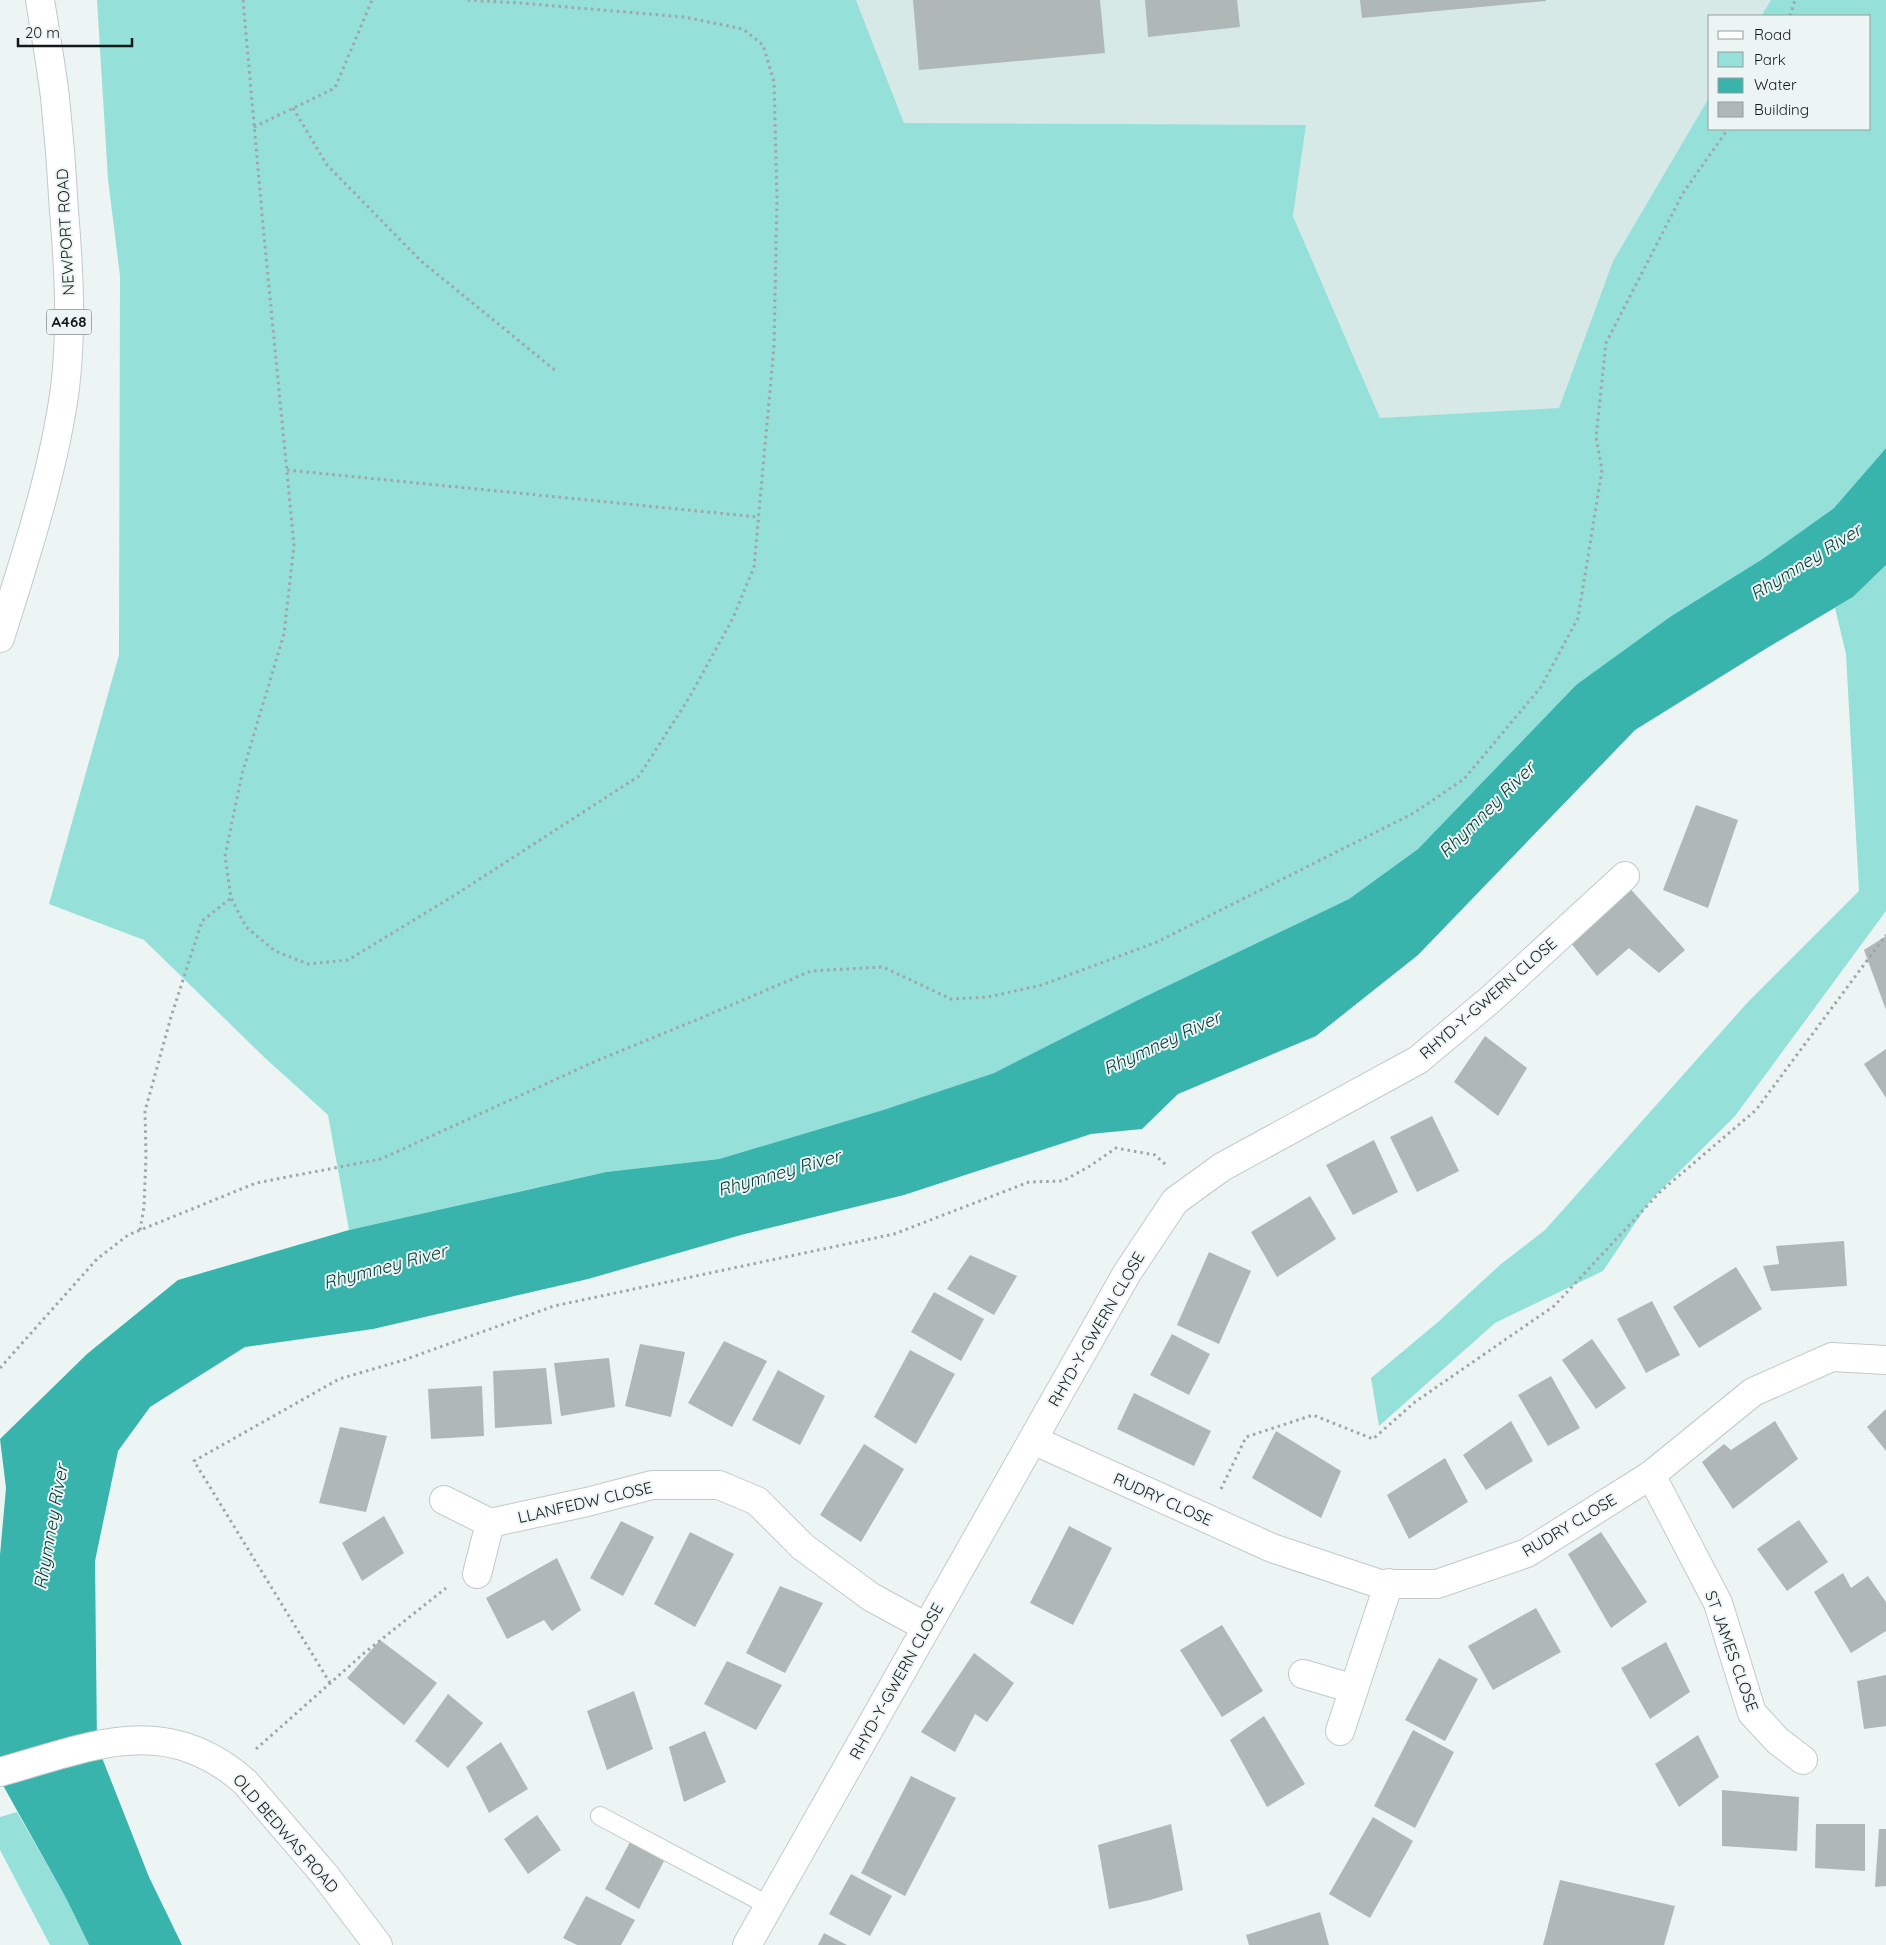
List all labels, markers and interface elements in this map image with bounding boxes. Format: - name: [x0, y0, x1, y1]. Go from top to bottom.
- scale bar: [18, 15, 131, 47]
- legend: [1708, 15, 1871, 130]
- text: 20 m: [25, 23, 60, 42]
- text: Road: [1754, 25, 1791, 44]
- text: Park: [1754, 50, 1786, 69]
- text: Water: [1754, 75, 1797, 94]
- text: Building: [1754, 100, 1809, 119]
- street label: NEWPORT ROAD: [52, 168, 78, 296]
- road number: A468: [46, 310, 92, 334]
- water label: Rhymney River: [1746, 517, 1867, 605]
- water label: Rhymney River: [1434, 755, 1541, 863]
- street label: RHYD-Y-GWERN CLOSE: [1415, 933, 1561, 1063]
- water label: Rhymney River: [1099, 1004, 1226, 1080]
- water label: Rhymney River: [715, 1143, 845, 1201]
- water label: Rhymney River: [321, 1238, 451, 1294]
- street label: RHYD-Y-GWERN CLOSE: [1043, 1248, 1149, 1410]
- water label: Rhymney River: [28, 1460, 73, 1591]
- street label: RUDRY CLOSE: [1110, 1468, 1216, 1530]
- street label: LLANFEDW CLOSE: [516, 1477, 654, 1527]
- street label: RUDRY CLOSE: [1518, 1489, 1620, 1561]
- street label: ST JAMES CLOSE: [1701, 1588, 1763, 1714]
- street label: RHYD-Y-GWERN CLOSE: [845, 1599, 947, 1763]
- street label: OLD BEDWAS ROAD: [229, 1769, 343, 1897]

